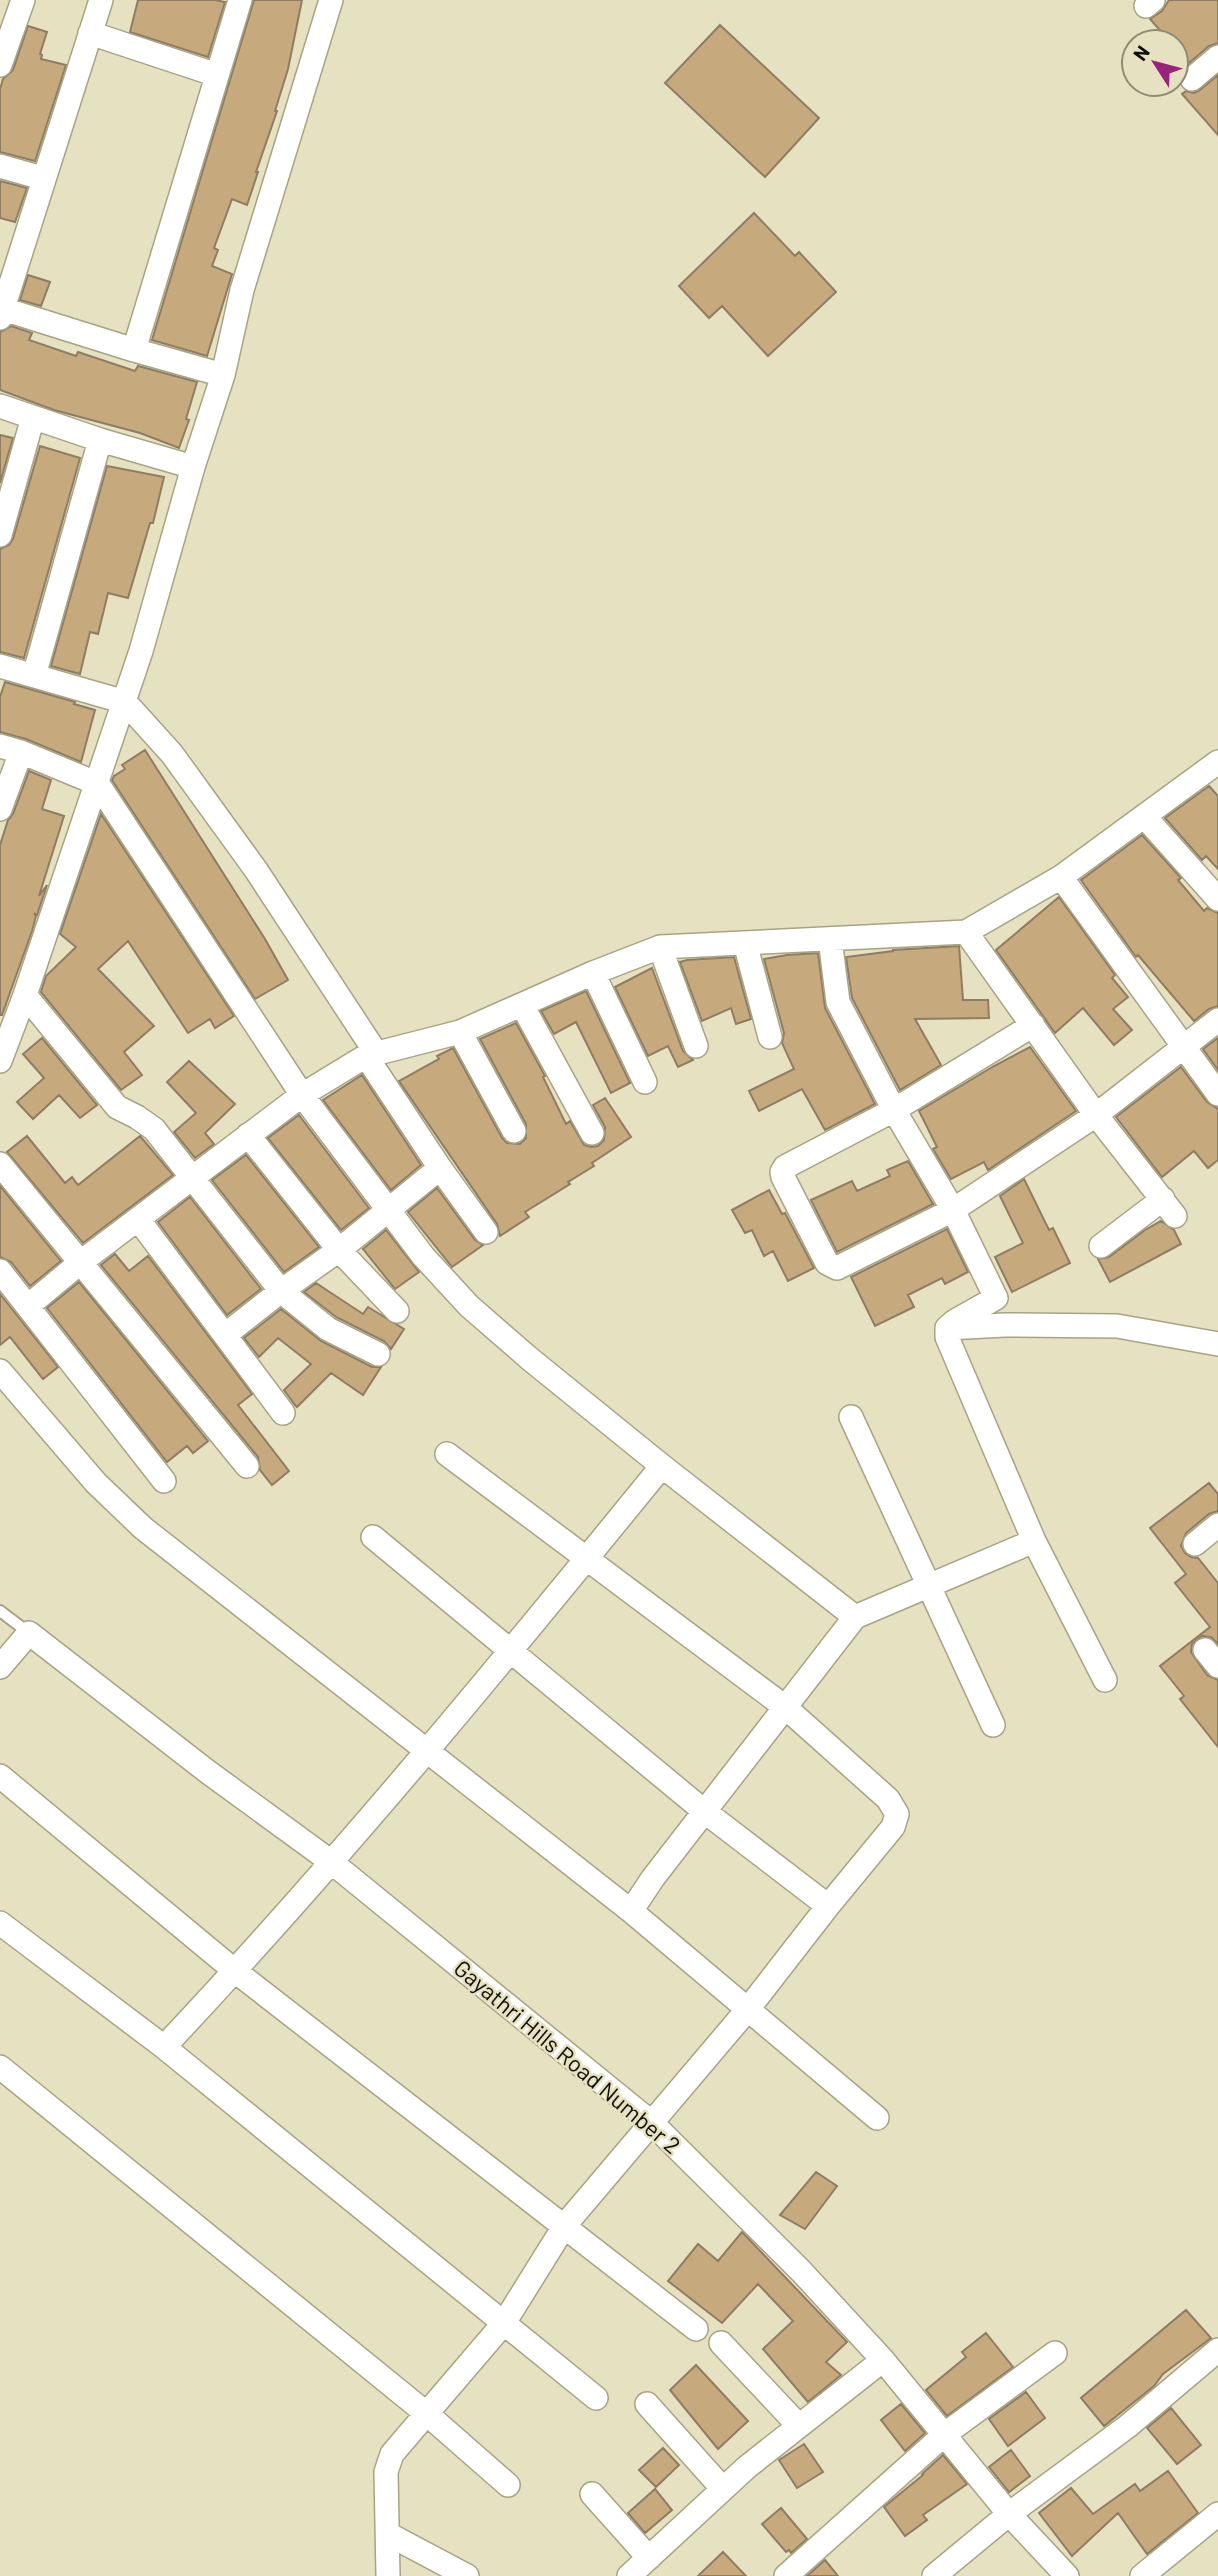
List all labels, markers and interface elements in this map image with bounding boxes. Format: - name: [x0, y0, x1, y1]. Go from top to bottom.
- north arrow: [1120, 28, 1190, 98]
- text: N: [1128, 41, 1154, 65]
- street label: Gayathri Hills Road Number 2: [449, 1953, 686, 2159]

